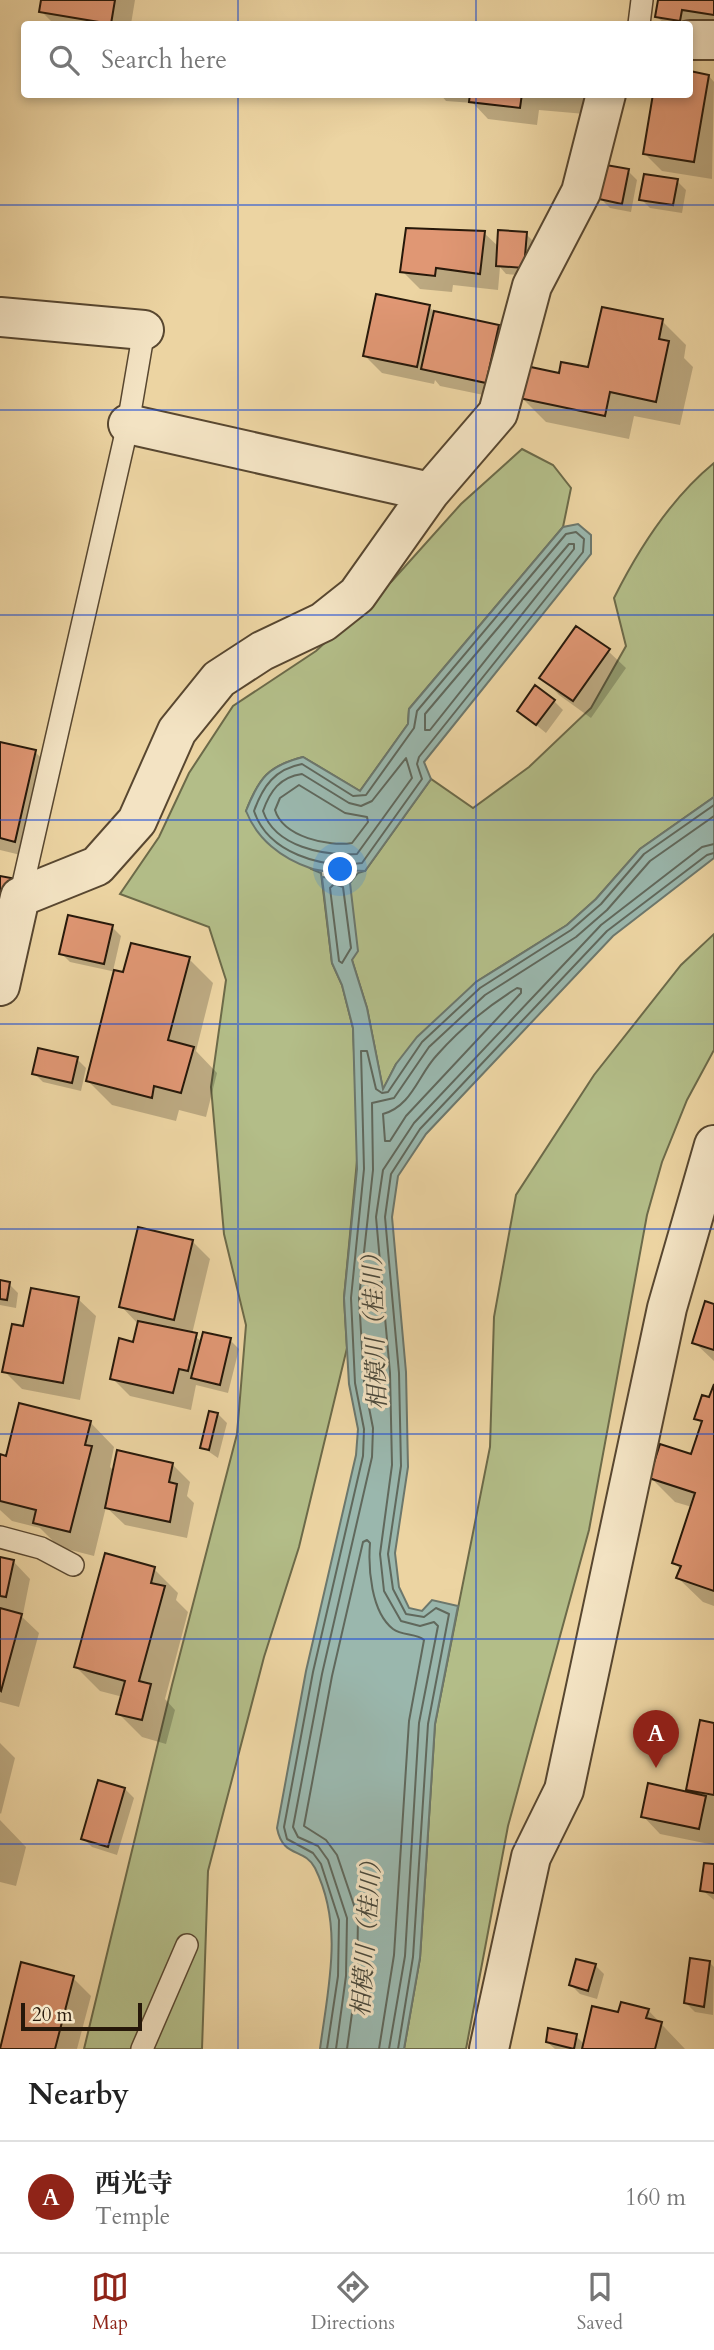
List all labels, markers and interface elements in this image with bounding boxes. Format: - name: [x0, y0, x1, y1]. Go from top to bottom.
- search box: [21, 21, 693, 98]
- icon: search: [45, 41, 83, 79]
- text: Search here: [101, 42, 227, 77]
- your location: [323, 852, 357, 886]
- water label: 相模川（桂川）: [356, 1241, 394, 1411]
- pin: A: [633, 1710, 679, 1768]
- water label: 相模川（桂川）: [345, 1848, 389, 2018]
- scale bar: [21, 2000, 142, 2032]
- text: 20 m: [32, 2002, 73, 2028]
- text: Nearby: [28, 2074, 129, 2115]
- text: 西光寺: [95, 2166, 173, 2201]
- text: A: [42, 2182, 60, 2213]
- text: 160 m: [625, 2182, 686, 2213]
- text: Temple: [95, 2201, 170, 2232]
- tab: Map: [91, 2268, 129, 2336]
- tab: Directions: [311, 2268, 395, 2336]
- tab: Saved: [577, 2268, 623, 2336]

